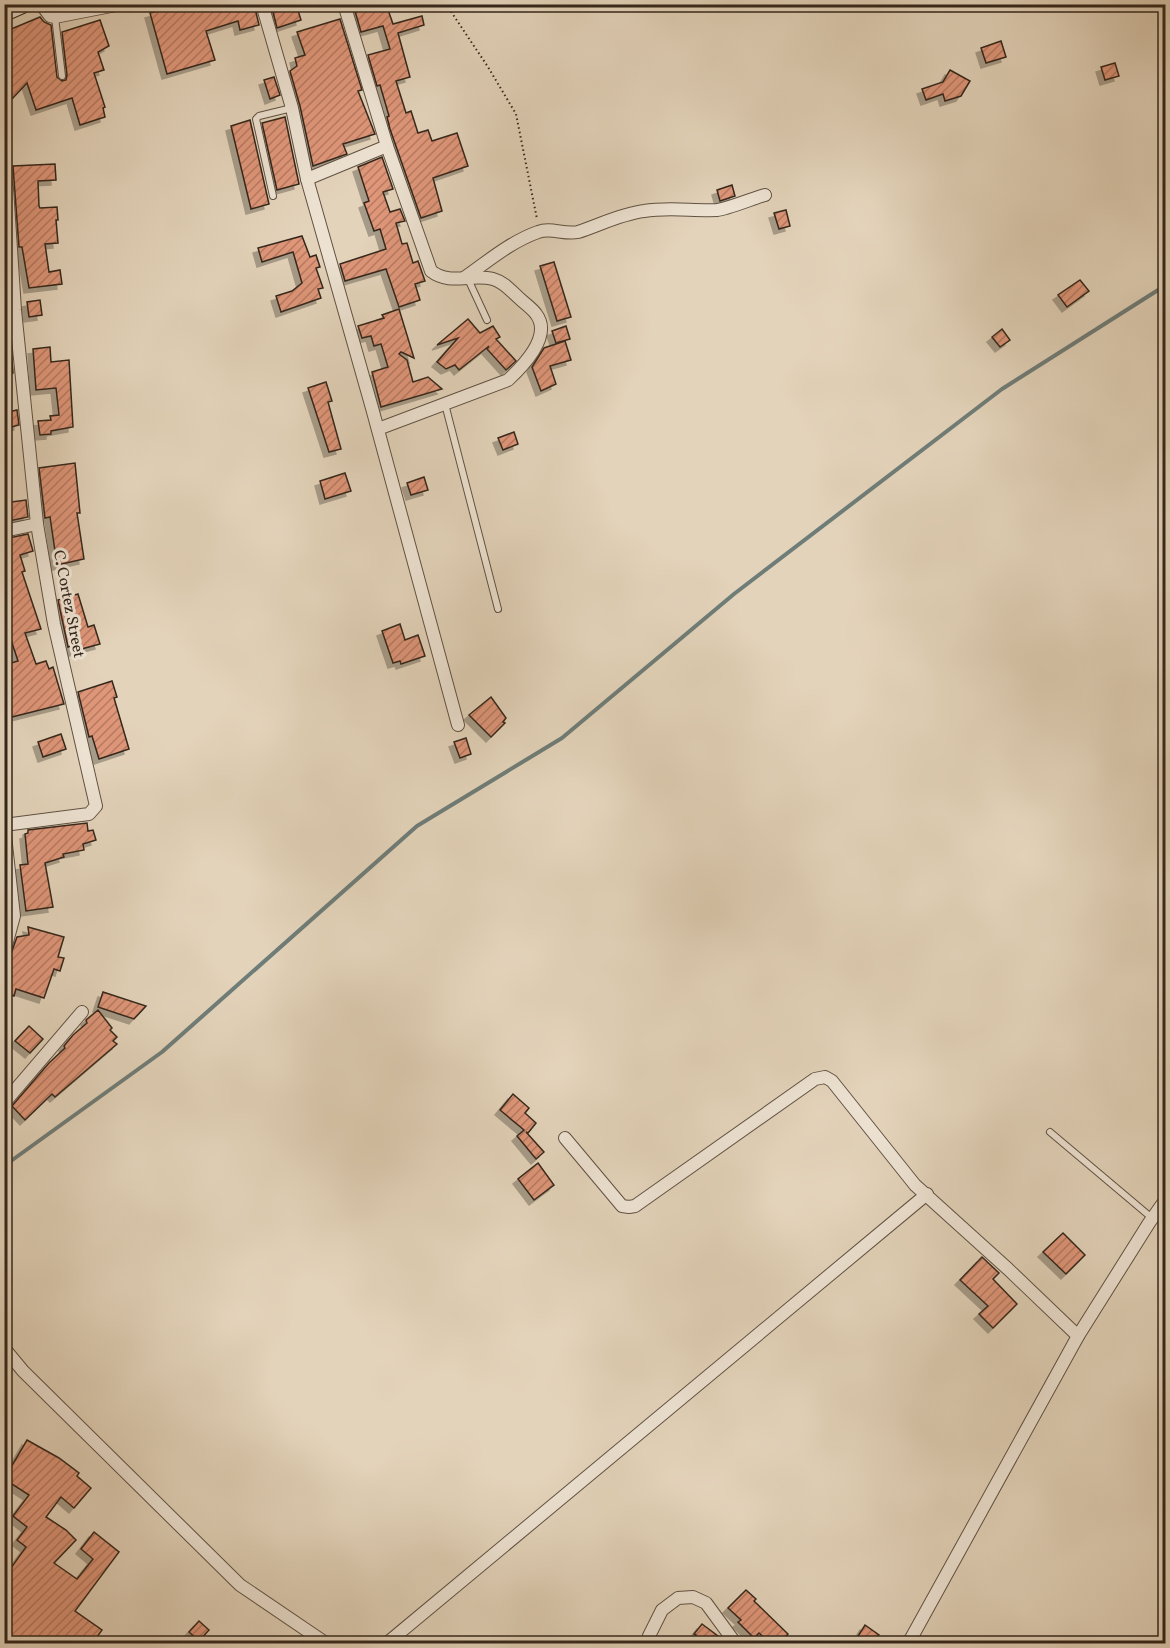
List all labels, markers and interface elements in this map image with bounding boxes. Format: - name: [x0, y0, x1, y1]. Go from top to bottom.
- street label: C. Cortez Street: [47, 548, 89, 660]

